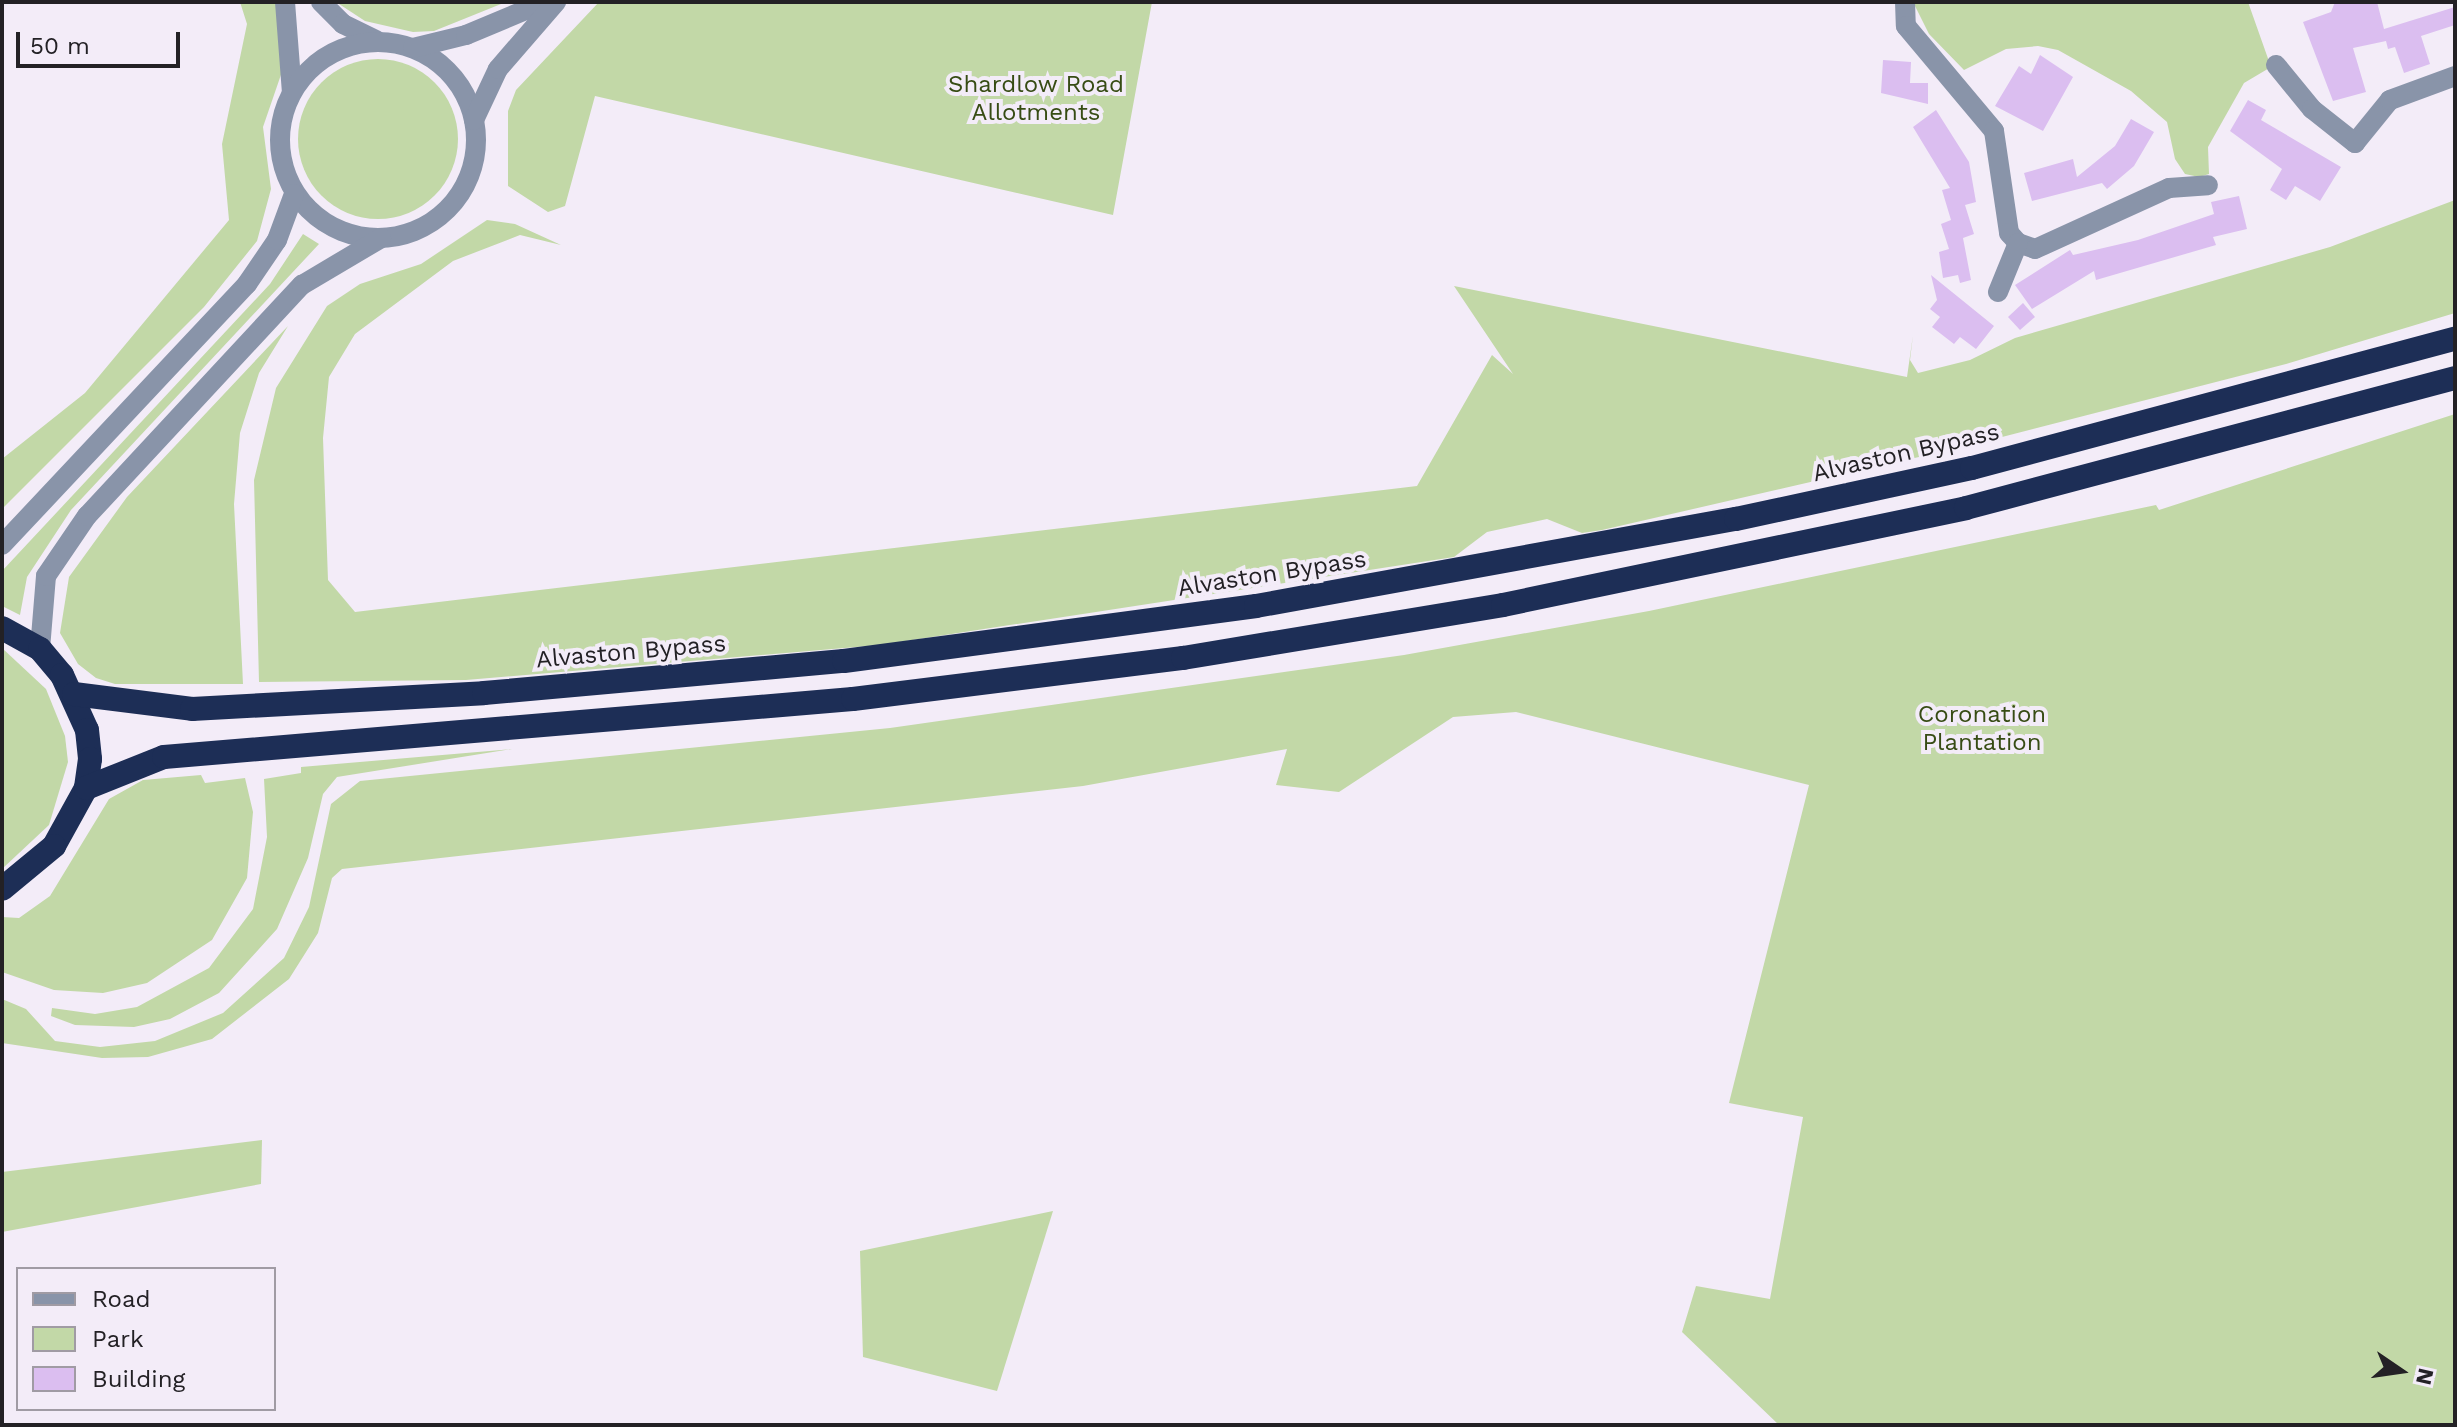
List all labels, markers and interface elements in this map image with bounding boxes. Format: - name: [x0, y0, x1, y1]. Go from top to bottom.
- scale bar: [20, 16, 184, 66]
- text: 50 m: [30, 32, 90, 60]
- park label: Shardlow Road Allotments: [948, 71, 1124, 127]
- street label: Alvaston Bypass: [1810, 418, 2002, 488]
- street label: Alvaston Bypass: [1176, 545, 1368, 603]
- street label: Alvaston Bypass: [535, 629, 727, 675]
- park label: Coronation Plantation: [1918, 701, 2046, 757]
- legend: [16, 1267, 276, 1411]
- text: Road: [92, 1285, 151, 1313]
- text: Park: [92, 1325, 144, 1353]
- north arrow: [2361, 1331, 2441, 1411]
- text: Building: [92, 1365, 185, 1393]
- text: N: [2411, 1366, 2439, 1387]

